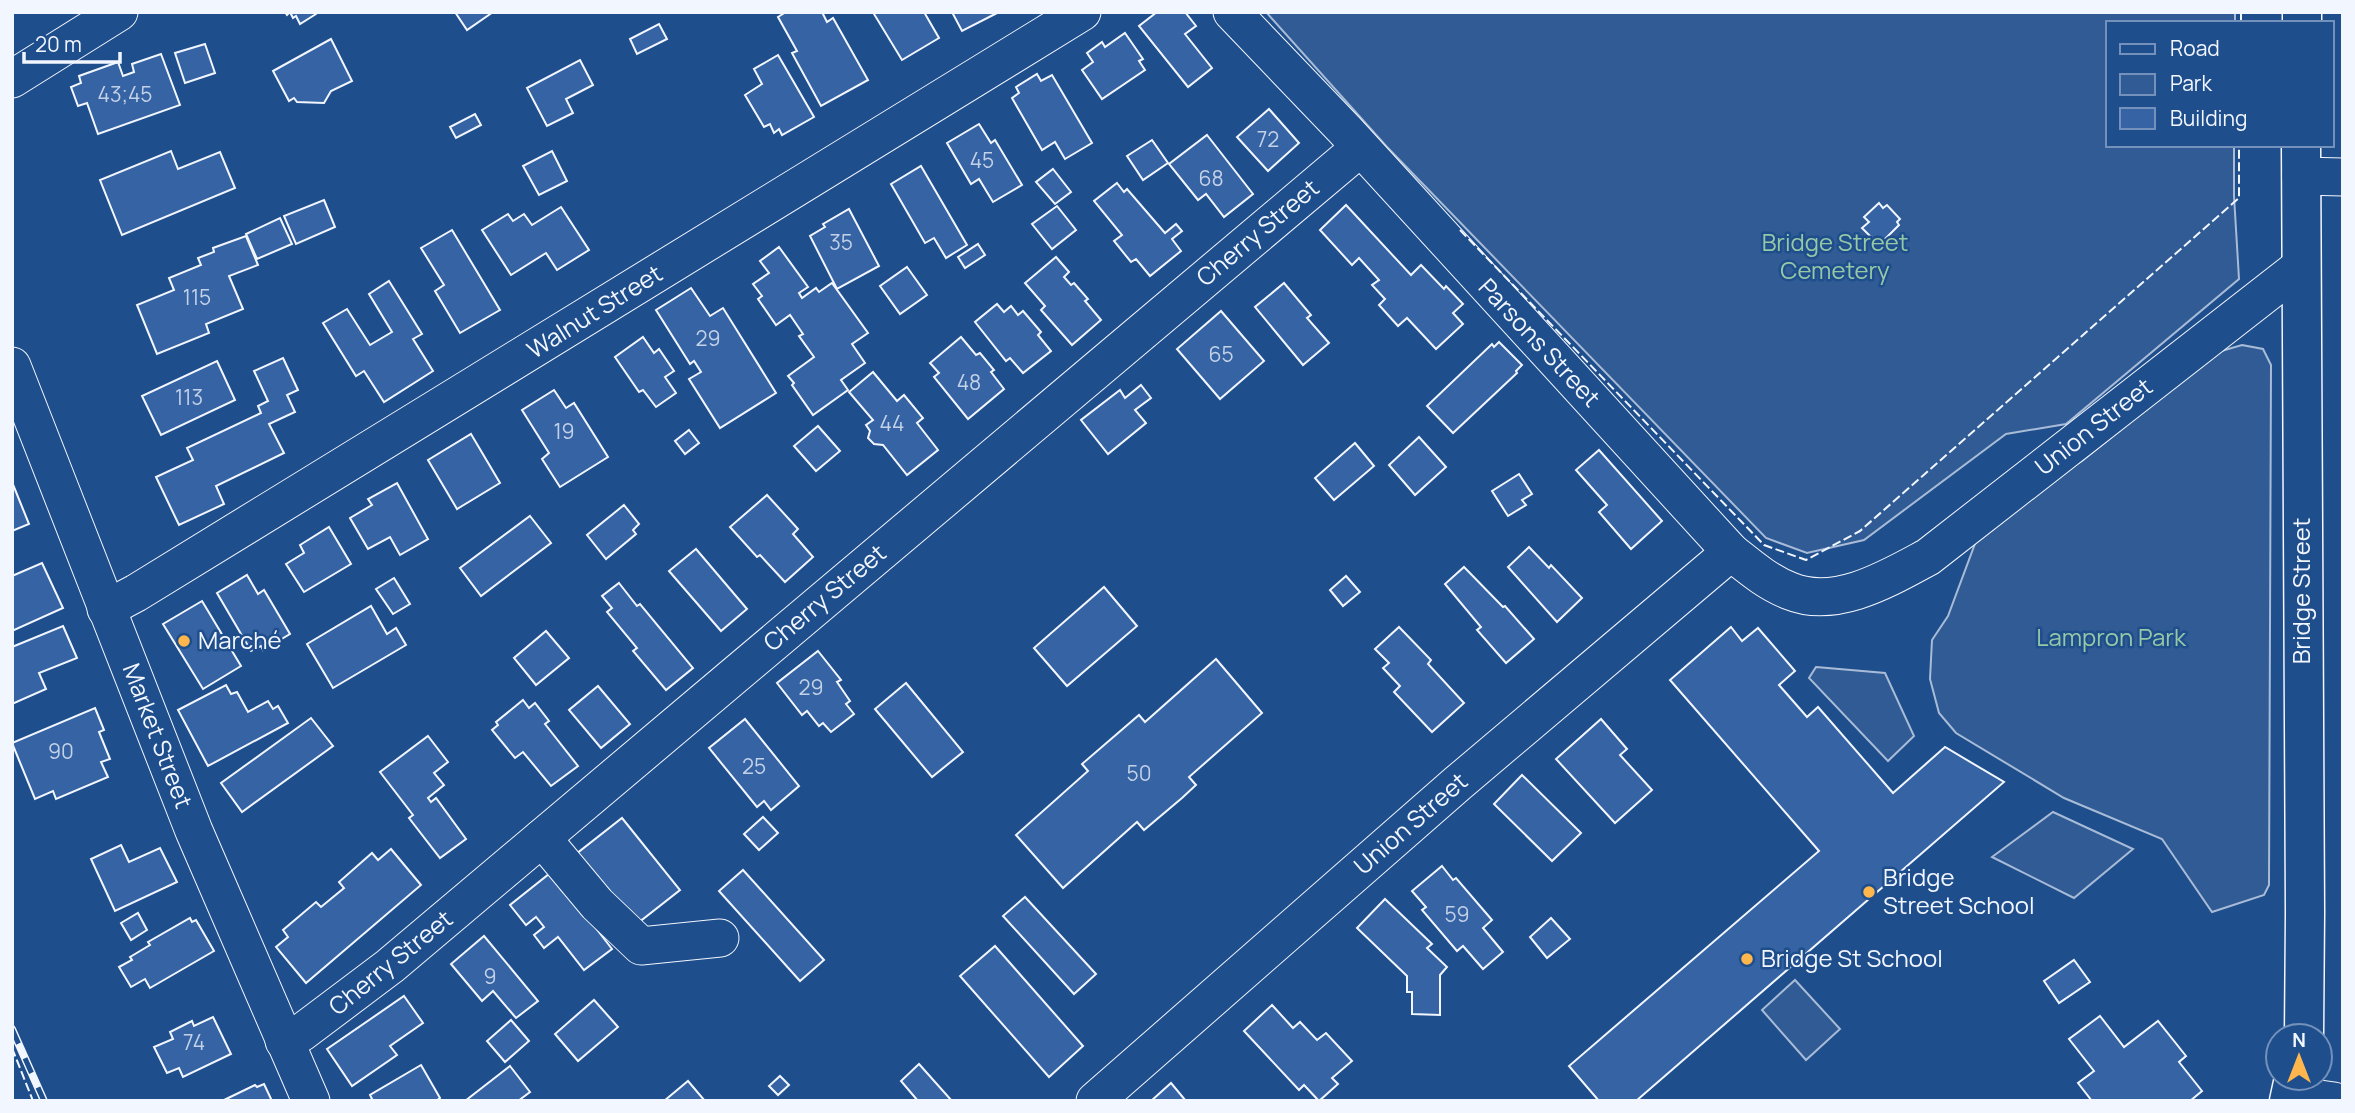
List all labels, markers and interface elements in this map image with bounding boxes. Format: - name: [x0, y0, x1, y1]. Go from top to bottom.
- scale bar: [24, 21, 121, 65]
- legend: [2106, 21, 2334, 147]
- text: 20 m: [35, 30, 82, 58]
- text: Road: [2170, 34, 2220, 62]
- text: Park: [2170, 69, 2212, 97]
- house number: 43;45: [98, 80, 152, 108]
- text: Building: [2170, 104, 2247, 132]
- house number: 72: [1257, 125, 1279, 153]
- house number: 45: [970, 146, 994, 174]
- house number: 68: [1198, 164, 1224, 192]
- street label: Cherry Street: [1189, 171, 1325, 293]
- park label: Bridge Street Cemetery: [1762, 225, 1908, 286]
- house number: 35: [829, 228, 853, 256]
- street label: Walnut Street: [520, 256, 668, 365]
- street label: Parsons Street: [1472, 271, 1608, 413]
- house number: 115: [183, 283, 211, 311]
- house number: 29: [695, 324, 721, 352]
- house number: 65: [1208, 340, 1234, 368]
- house number: 48: [957, 368, 981, 396]
- street label: Union Street: [2028, 370, 2159, 482]
- house number: 113: [175, 383, 203, 411]
- house number: 44: [880, 409, 904, 437]
- house number: 19: [553, 417, 575, 445]
- street label: Bridge Street: [2284, 518, 2317, 664]
- street label: Cherry Street: [756, 536, 892, 658]
- park label: Lampron Park: [2036, 620, 2187, 653]
- place label: Marché: [198, 623, 282, 656]
- marker: Marché: [176, 633, 192, 649]
- street label: Market Street: [116, 658, 201, 813]
- house number: 29: [798, 673, 824, 701]
- house number: 90: [48, 737, 74, 765]
- house number: 25: [742, 752, 766, 780]
- house number: 50: [1127, 759, 1151, 787]
- street label: Union Street: [1346, 764, 1474, 881]
- place label: Bridge Street School: [1883, 860, 2035, 921]
- marker: Bridge Street School: [1861, 884, 1877, 900]
- house number: 59: [1444, 900, 1470, 928]
- street label: Cherry Street: [321, 902, 459, 1022]
- place label: Bridge St School: [1761, 941, 1943, 974]
- marker: Bridge St School: [1739, 951, 1755, 967]
- house number: 9: [483, 962, 497, 990]
- north arrow: [2264, 1022, 2334, 1092]
- text: N: [2292, 1027, 2306, 1053]
- house number: 74: [183, 1028, 205, 1056]

